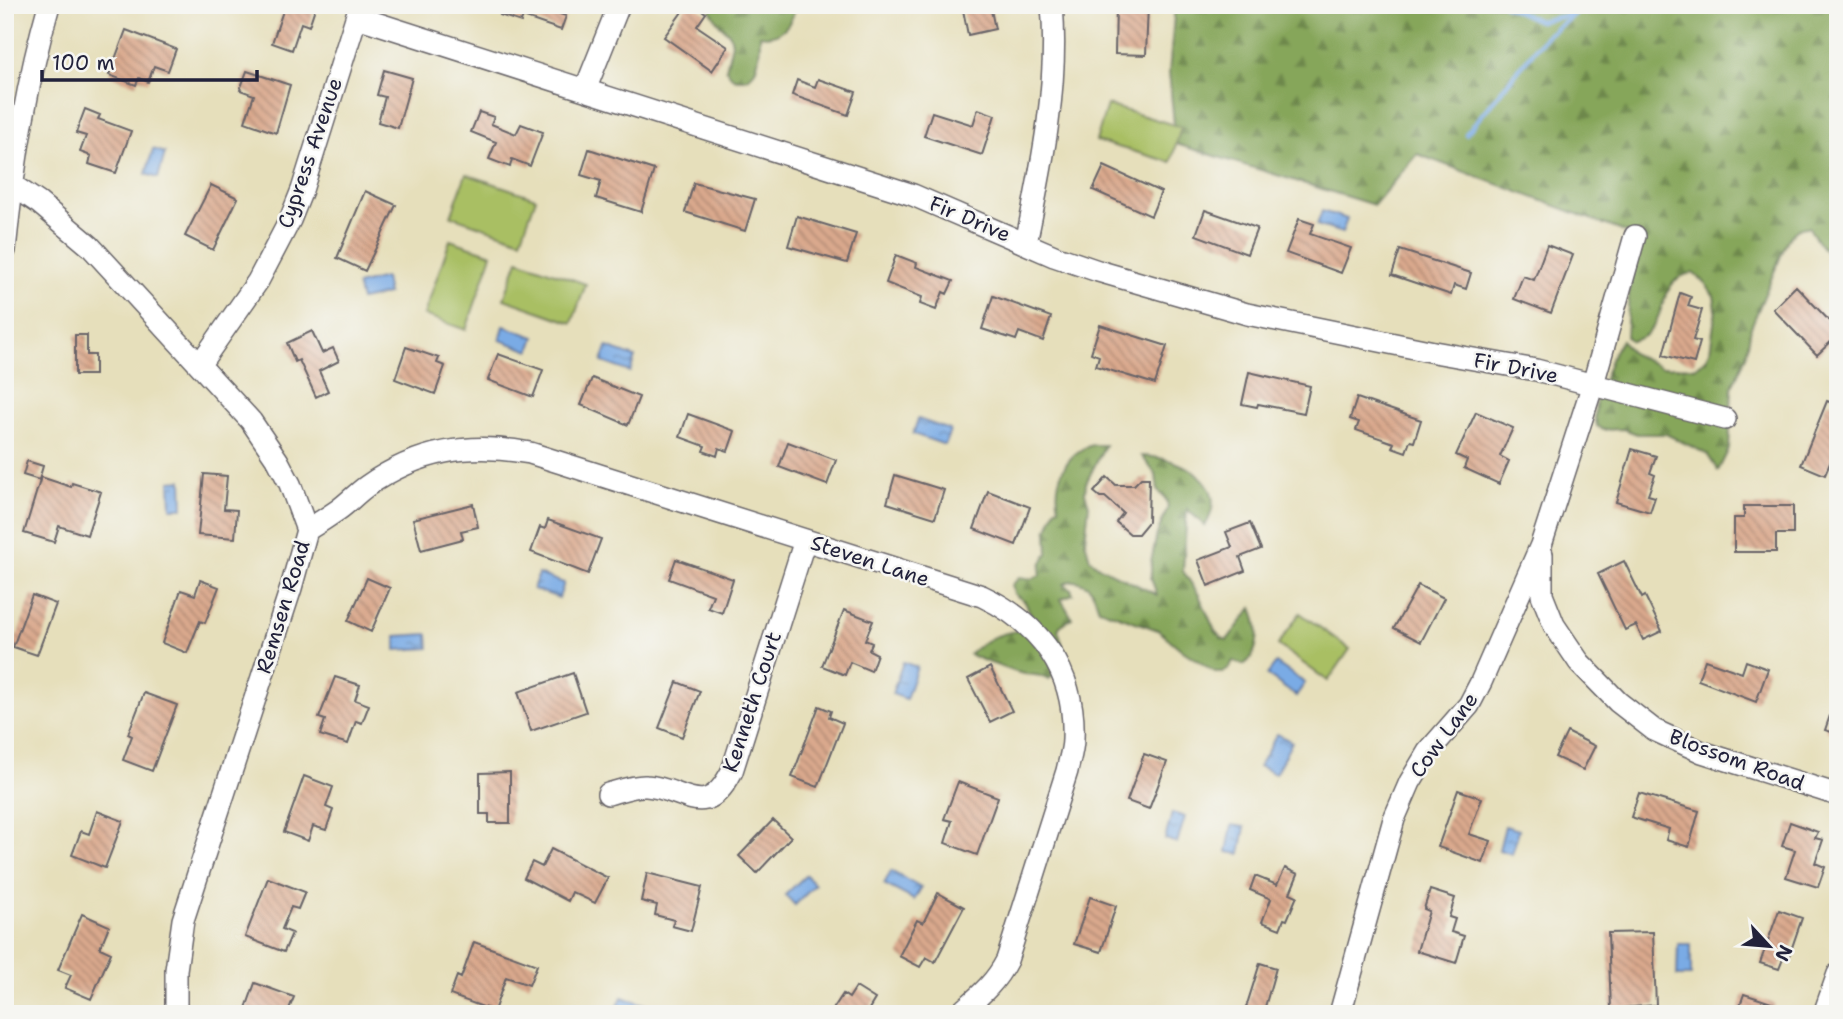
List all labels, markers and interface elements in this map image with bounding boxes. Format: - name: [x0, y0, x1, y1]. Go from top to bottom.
- scale bar: [42, 38, 257, 82]
- text: 100 m: [52, 49, 115, 77]
- street label: Cypress Avenue: [271, 74, 349, 232]
- street label: Fir Drive: [925, 189, 1015, 249]
- street label: Fir Drive: [1471, 346, 1561, 390]
- street label: Steven Lane: [807, 529, 933, 593]
- street label: Remsen Road: [249, 537, 317, 677]
- street label: Kenneth Court: [716, 628, 788, 776]
- street label: Cow Lane: [1404, 687, 1484, 783]
- street label: Blossom Road: [1665, 723, 1809, 797]
- north arrow: [1734, 911, 1804, 981]
- text: N: [1769, 941, 1798, 965]

